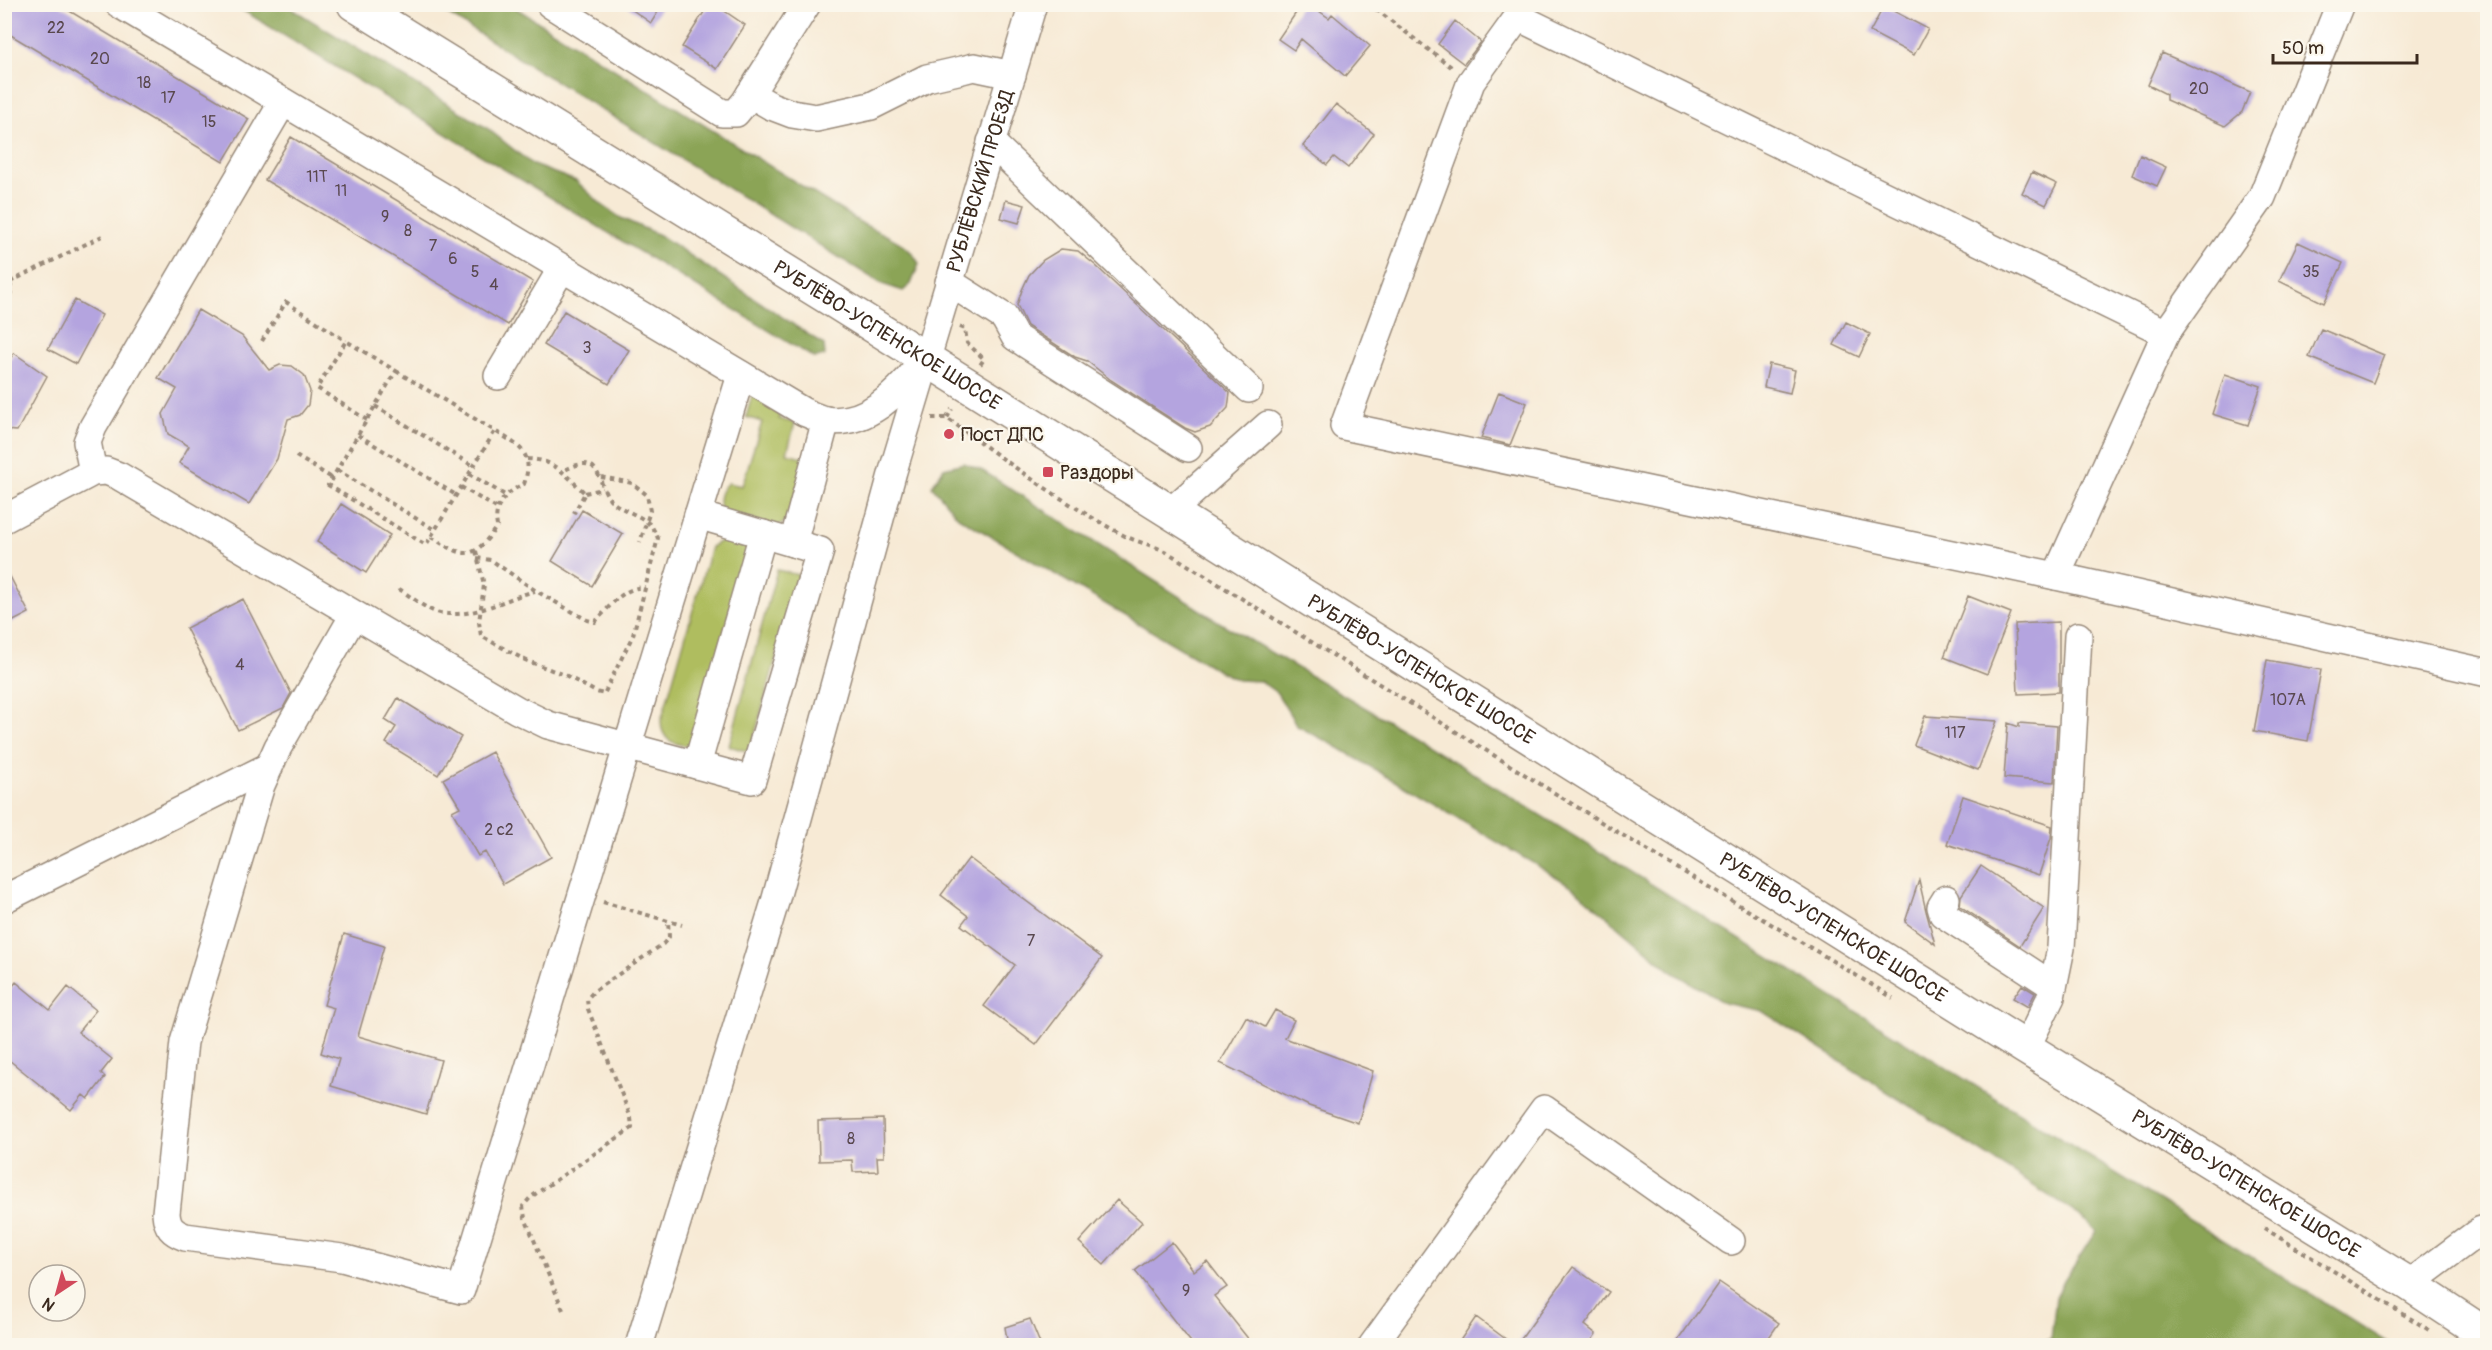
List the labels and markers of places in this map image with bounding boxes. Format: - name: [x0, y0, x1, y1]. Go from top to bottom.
- place label: Пост ДПС: [961, 422, 1044, 447]
- marker: Пост ДПС: [942, 427, 956, 441]
- place label: Раздоры: [1060, 460, 1134, 485]
- marker: Раздоры: [1041, 465, 1055, 479]

